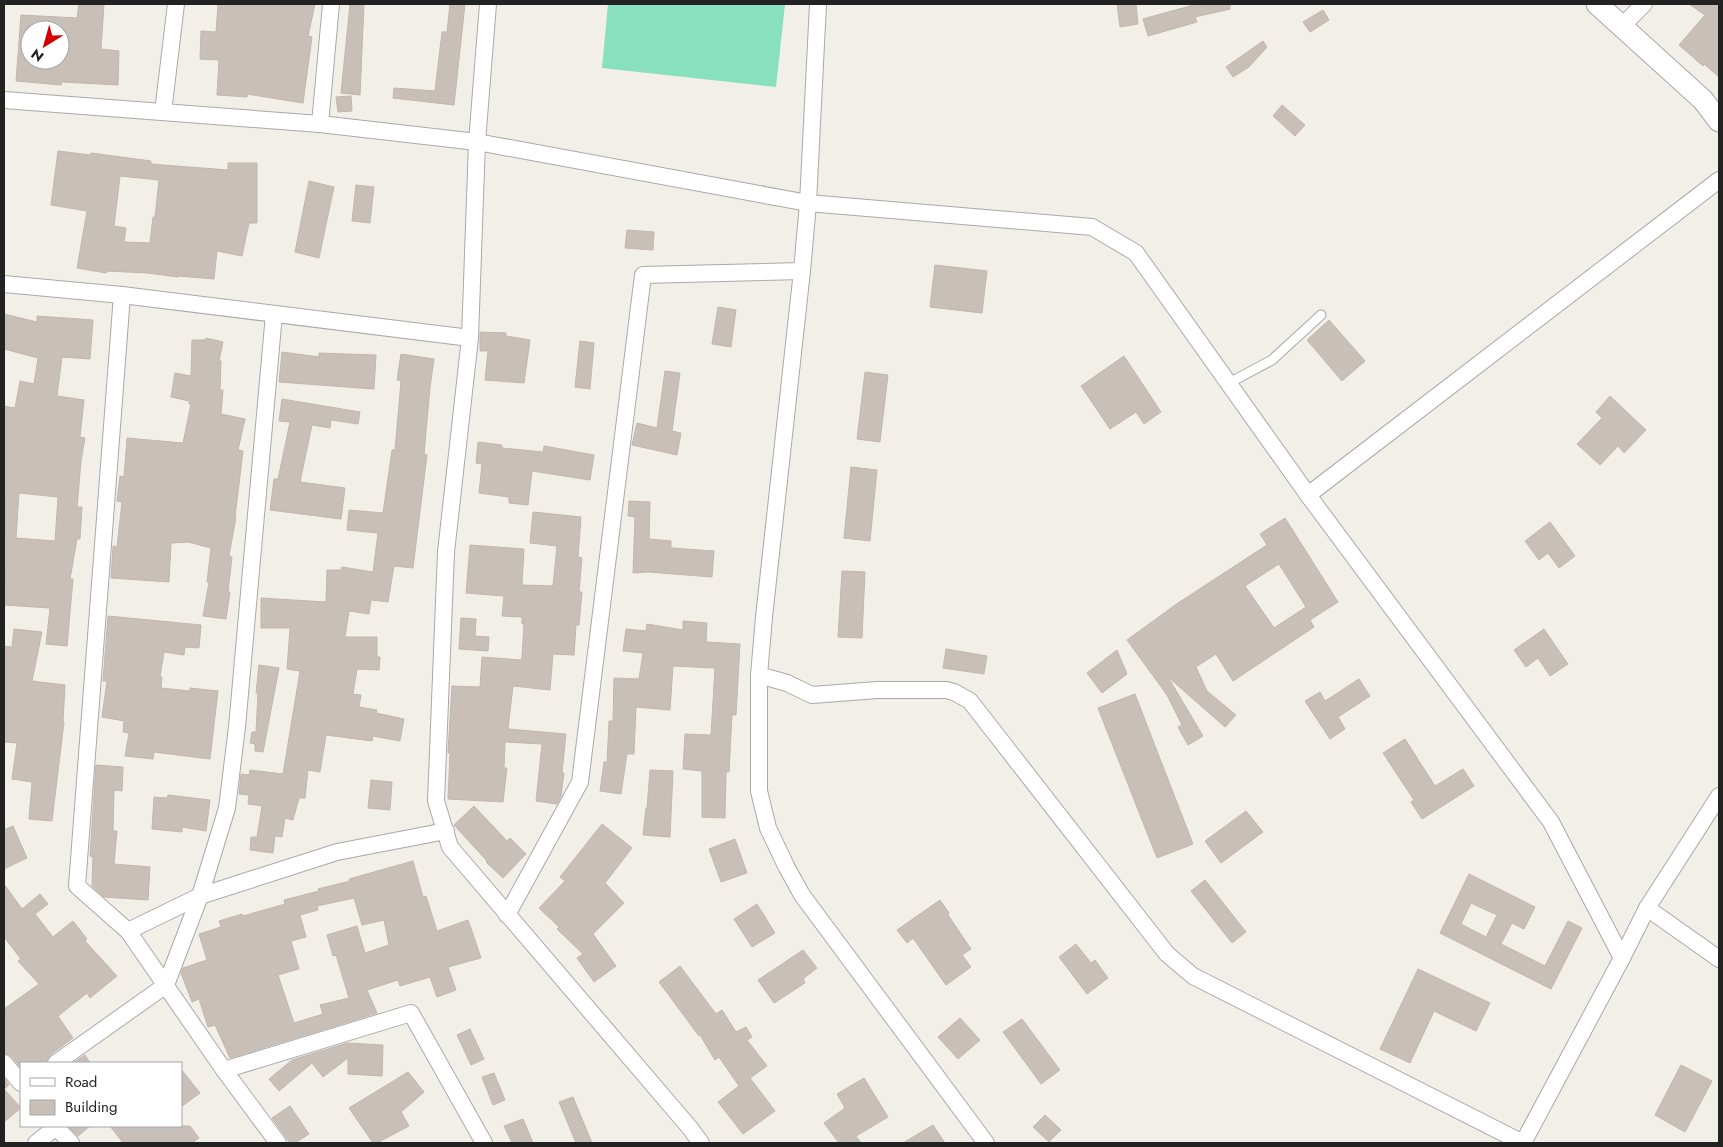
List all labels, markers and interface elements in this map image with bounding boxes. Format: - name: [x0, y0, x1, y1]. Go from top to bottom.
- north arrow: [20, 20, 70, 70]
- text: N: [27, 44, 48, 67]
- legend: [20, 1062, 182, 1127]
- text: Road: [65, 1071, 97, 1093]
- text: Building: [65, 1096, 117, 1118]

